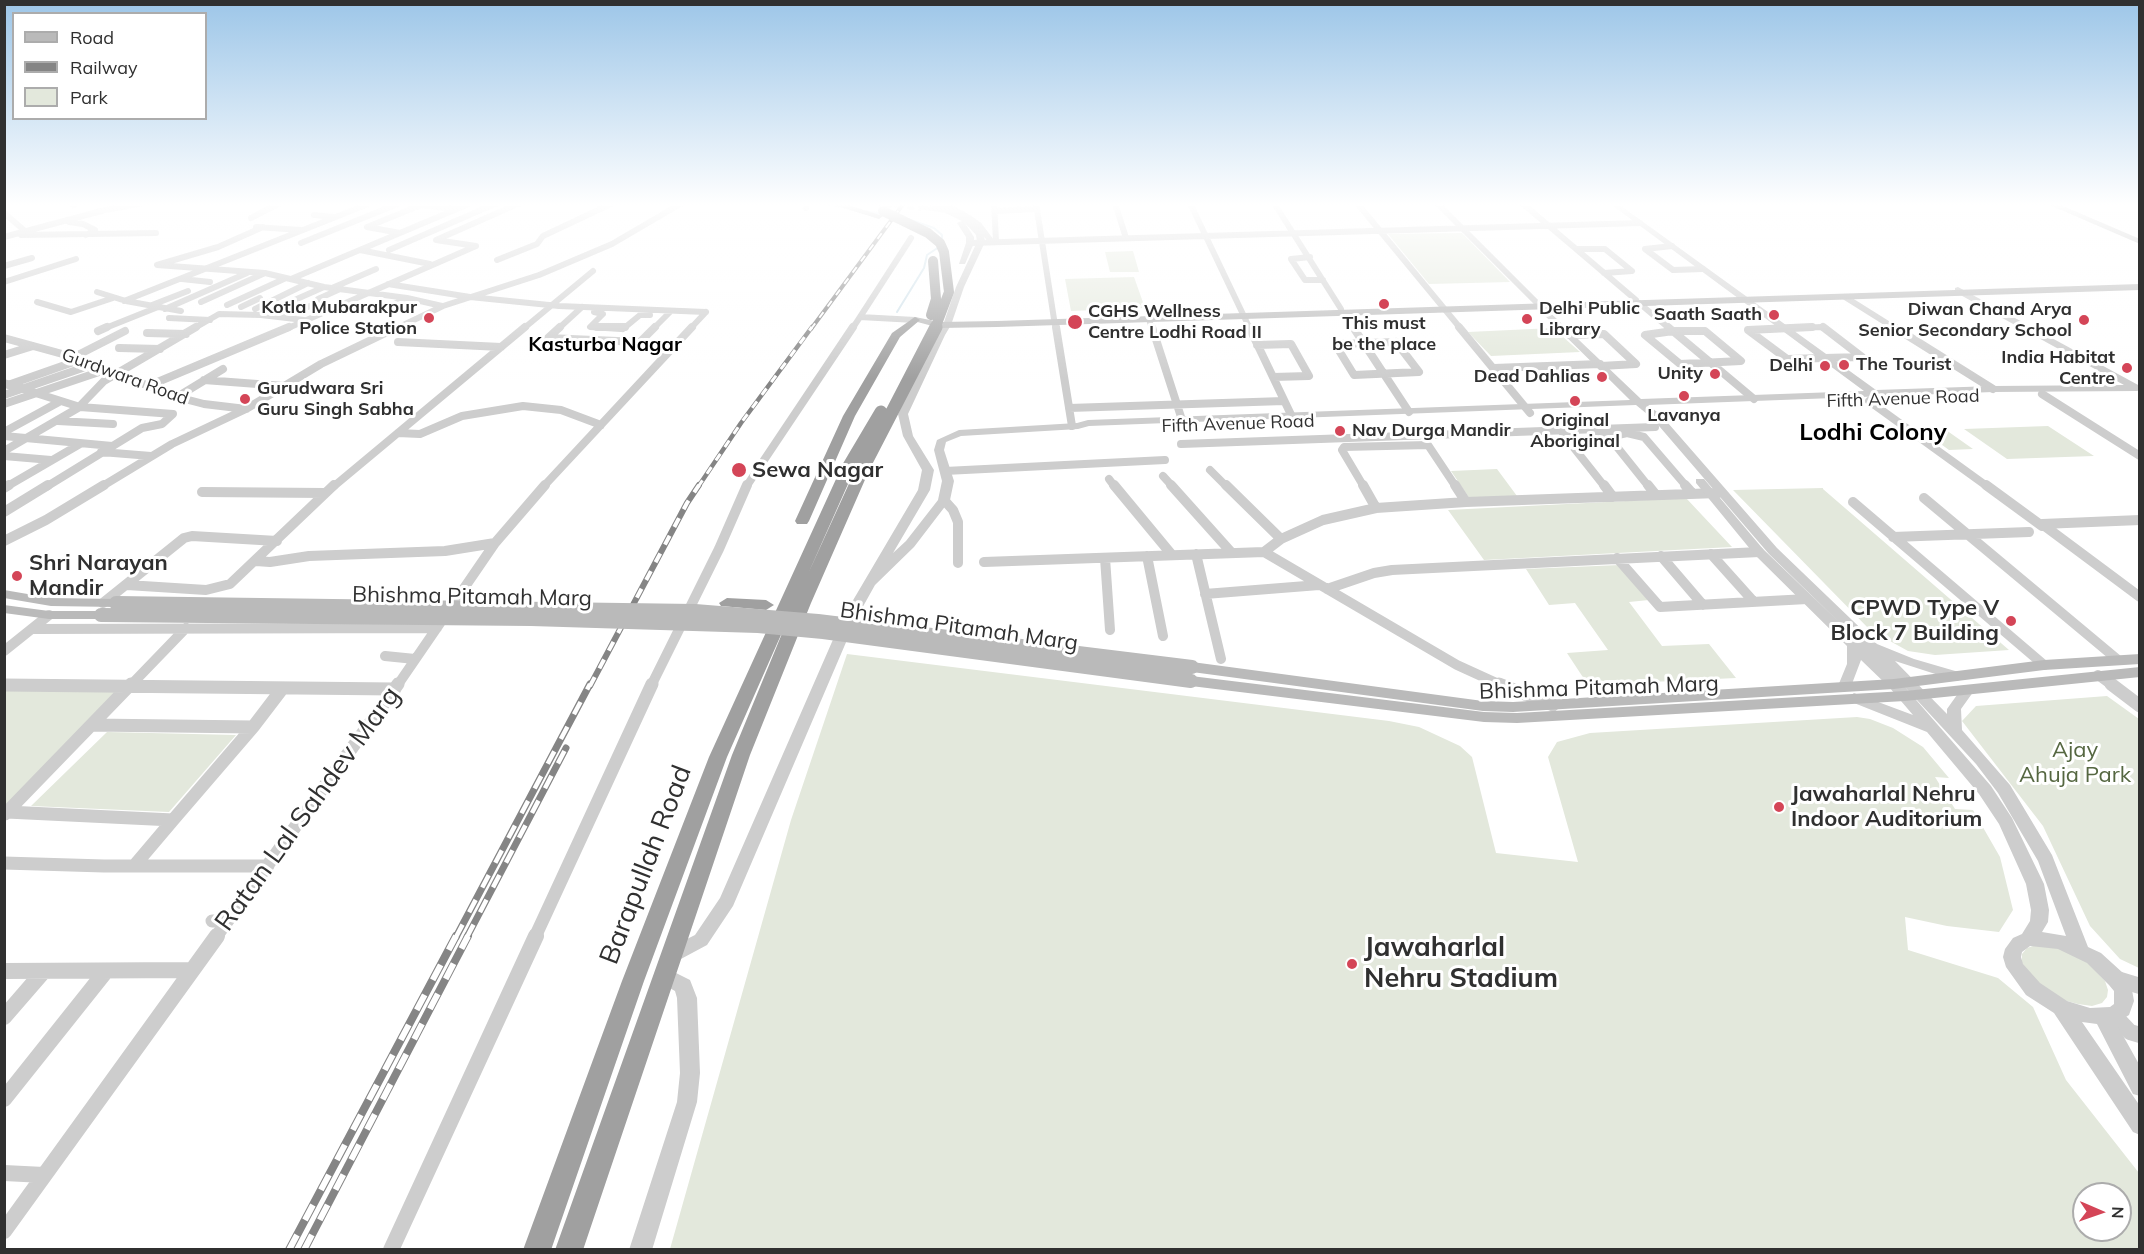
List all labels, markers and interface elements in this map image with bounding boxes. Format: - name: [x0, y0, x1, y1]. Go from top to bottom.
- legend: [12, 12, 207, 120]
- text: Road: [70, 26, 114, 49]
- text: Railway: [70, 56, 138, 79]
- text: Park: [70, 86, 108, 109]
- place label: Kotla Mubarakpur Police Station: [261, 297, 417, 340]
- marker: This must be the place: [1377, 297, 1391, 311]
- place label: Delhi Public Library: [1539, 298, 1640, 340]
- place label: Diwan Chand Arya Senior Secondary School: [1858, 299, 2072, 342]
- place label: CGHS Wellness Centre Lodhi Road II: [1088, 301, 1262, 344]
- place label: Saath Saath: [1654, 304, 1762, 326]
- marker: Saath Saath: [1767, 308, 1781, 322]
- marker: Kotla Mubarakpur Police Station: [422, 311, 436, 325]
- marker: Delhi Public Library: [1520, 312, 1534, 326]
- marker: CGHS Wellness Centre Lodhi Road II: [1066, 313, 1084, 331]
- place label: This must be the place: [1332, 313, 1436, 356]
- marker: Diwan Chand Arya Senior Secondary School: [2077, 313, 2091, 327]
- district label: Kasturba Nagar: [528, 333, 682, 357]
- street label: Gurdwara Road: [59, 344, 191, 410]
- place label: India Habitat Centre: [2001, 347, 2115, 389]
- place label: The Tourist: [1856, 354, 1951, 376]
- place label: Delhi: [1769, 355, 1813, 377]
- marker: The Tourist: [1837, 358, 1851, 372]
- marker: Delhi: [1818, 359, 1832, 373]
- marker: India Habitat Centre: [2120, 361, 2134, 375]
- place label: Unity: [1657, 363, 1703, 385]
- place label: Dead Dahlias: [1474, 366, 1590, 388]
- marker: Unity: [1708, 367, 1722, 381]
- marker: Dead Dahlias: [1595, 370, 1609, 384]
- place label: Gurudwara Sri Guru Singh Sabha: [257, 378, 414, 420]
- street label: Fifth Avenue Road: [1826, 386, 1980, 412]
- marker: Lavanya: [1677, 389, 1691, 403]
- marker: Gurudwara Sri Guru Singh Sabha: [238, 392, 252, 406]
- marker: Original Aboriginal: [1568, 394, 1582, 408]
- place label: Lavanya: [1647, 405, 1721, 427]
- place label: Original Aboriginal: [1530, 410, 1620, 452]
- street label: Fifth Avenue Road: [1161, 411, 1315, 437]
- district label: Lodhi Colony: [1799, 419, 1947, 447]
- place label: Nav Durga Mandir: [1352, 420, 1511, 442]
- marker: Nav Durga Mandir: [1333, 424, 1347, 438]
- place label: Sewa Nagar: [752, 457, 883, 483]
- marker: Sewa Nagar: [730, 461, 748, 479]
- place label: Shri Narayan Mandir: [29, 550, 168, 602]
- marker: Shri Narayan Mandir: [10, 569, 24, 583]
- street label: Bhishma Pitamah Marg: [352, 582, 592, 612]
- place label: CPWD Type V Block 7 Building: [1830, 595, 1999, 646]
- street label: Bhishma Pitamah Marg: [838, 597, 1080, 657]
- marker: CPWD Type V Block 7 Building: [2004, 614, 2018, 628]
- street label: Bhishma Pitamah Marg: [1479, 671, 1719, 705]
- street label: Ratan Lal Sahdev Marg: [209, 681, 407, 937]
- park label: Ajay Ahuja Park: [2019, 737, 2131, 788]
- street label: Barapullah Road: [593, 761, 699, 969]
- place label: Jawaharlal Nehru Indoor Auditorium: [1791, 781, 1982, 832]
- marker: Jawaharlal Nehru Indoor Auditorium: [1772, 800, 1786, 814]
- place label: Jawaharlal Nehru Stadium: [1364, 932, 1558, 995]
- marker: Jawaharlal Nehru Stadium: [1345, 957, 1359, 971]
- north arrow: [2072, 1182, 2132, 1242]
- text: N: [2108, 1206, 2128, 1219]

